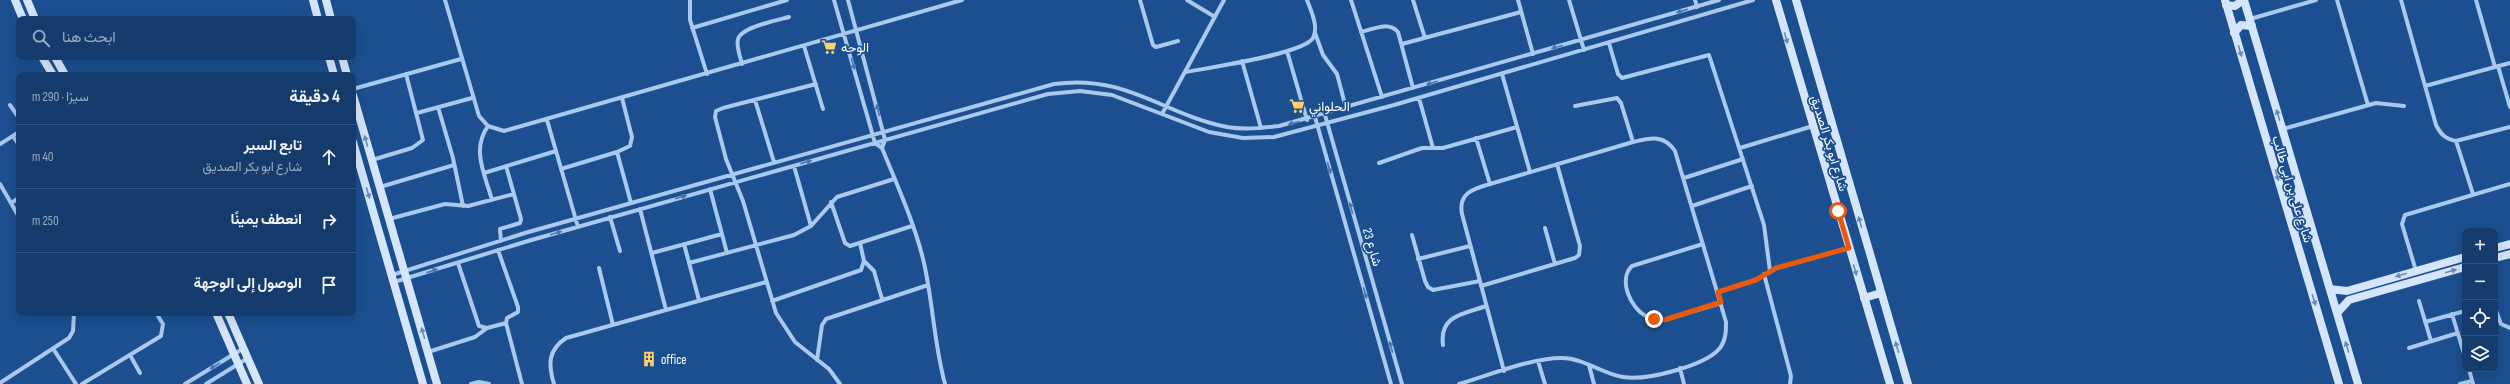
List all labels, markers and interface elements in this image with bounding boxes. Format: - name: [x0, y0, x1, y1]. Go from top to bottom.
- one-way arrow: [1676, 8, 1688, 14]
- search box: [16, 16, 356, 60]
- icon: search: [30, 27, 52, 49]
- text: ابحث هنا: [62, 28, 116, 47]
- one-way arrow: [1784, 31, 1790, 44]
- supermarket icon: الوحه: [820, 38, 838, 56]
- place label: الوحه: [841, 40, 869, 56]
- one-way arrow: [1551, 44, 1563, 50]
- one-way arrow: [2237, 45, 2243, 57]
- one-way arrow: [850, 59, 856, 71]
- one-way arrow: [1426, 80, 1438, 86]
- text: 4 دقيقة: [289, 87, 340, 107]
- text: سيرًا · 290 m: [32, 89, 89, 105]
- street label: شارع ابو بكر الصديق: [1806, 93, 1851, 193]
- supermarket icon: الحلواني: [1288, 97, 1306, 115]
- place label: الحلواني: [1309, 99, 1350, 117]
- one-way arrow: [875, 104, 881, 116]
- one-way arrow: [2275, 108, 2281, 120]
- one-way arrow: [1288, 120, 1300, 126]
- street label: شارع على بن ابى طالب: [2267, 134, 2316, 245]
- one-way arrow: [363, 135, 369, 147]
- text: تابع السير: [244, 136, 302, 155]
- icon: ahead: [318, 146, 340, 168]
- text: 40 m: [32, 149, 54, 165]
- text: شارع ابو بكر الصديق: [203, 159, 302, 175]
- one-way arrow: [800, 159, 812, 165]
- one-way arrow: [1326, 163, 1332, 175]
- one-way arrow: [2274, 170, 2280, 182]
- one-way arrow: [365, 187, 371, 199]
- one-way arrow: [675, 194, 687, 200]
- one-way arrow: [1348, 202, 1354, 214]
- route start: [1829, 202, 1847, 220]
- text: انعطف يمينًا: [231, 210, 302, 229]
- icon: right: [318, 210, 340, 232]
- text: 250 m: [32, 213, 59, 229]
- one-way arrow: [1857, 216, 1863, 228]
- street label: شارع 23: [1358, 226, 1385, 269]
- map controls: [2462, 228, 2498, 372]
- button: +: [2462, 228, 2498, 264]
- one-way arrow: [550, 230, 562, 236]
- one-way arrow: [1852, 264, 1858, 276]
- button: −: [2462, 264, 2498, 300]
- one-way arrow: [426, 268, 438, 274]
- one-way arrow: [2445, 268, 2457, 274]
- one-way arrow: [2394, 272, 2406, 278]
- text: الوصول إلى الوجهة: [194, 274, 302, 293]
- icon: arrive: [318, 274, 340, 296]
- one-way arrow: [1362, 288, 1368, 300]
- one-way arrow: [2311, 294, 2317, 306]
- button: locate: [2462, 300, 2498, 336]
- route end: [1645, 310, 1663, 328]
- one-way arrow: [420, 327, 426, 339]
- button: layers: [2462, 336, 2498, 372]
- one-way arrow: [1388, 340, 1394, 352]
- one-way arrow: [1894, 340, 1900, 352]
- one-way arrow: [2344, 340, 2350, 352]
- building icon: office: [640, 350, 658, 368]
- place label: office: [661, 352, 687, 368]
- one-way arrow: [209, 362, 221, 369]

